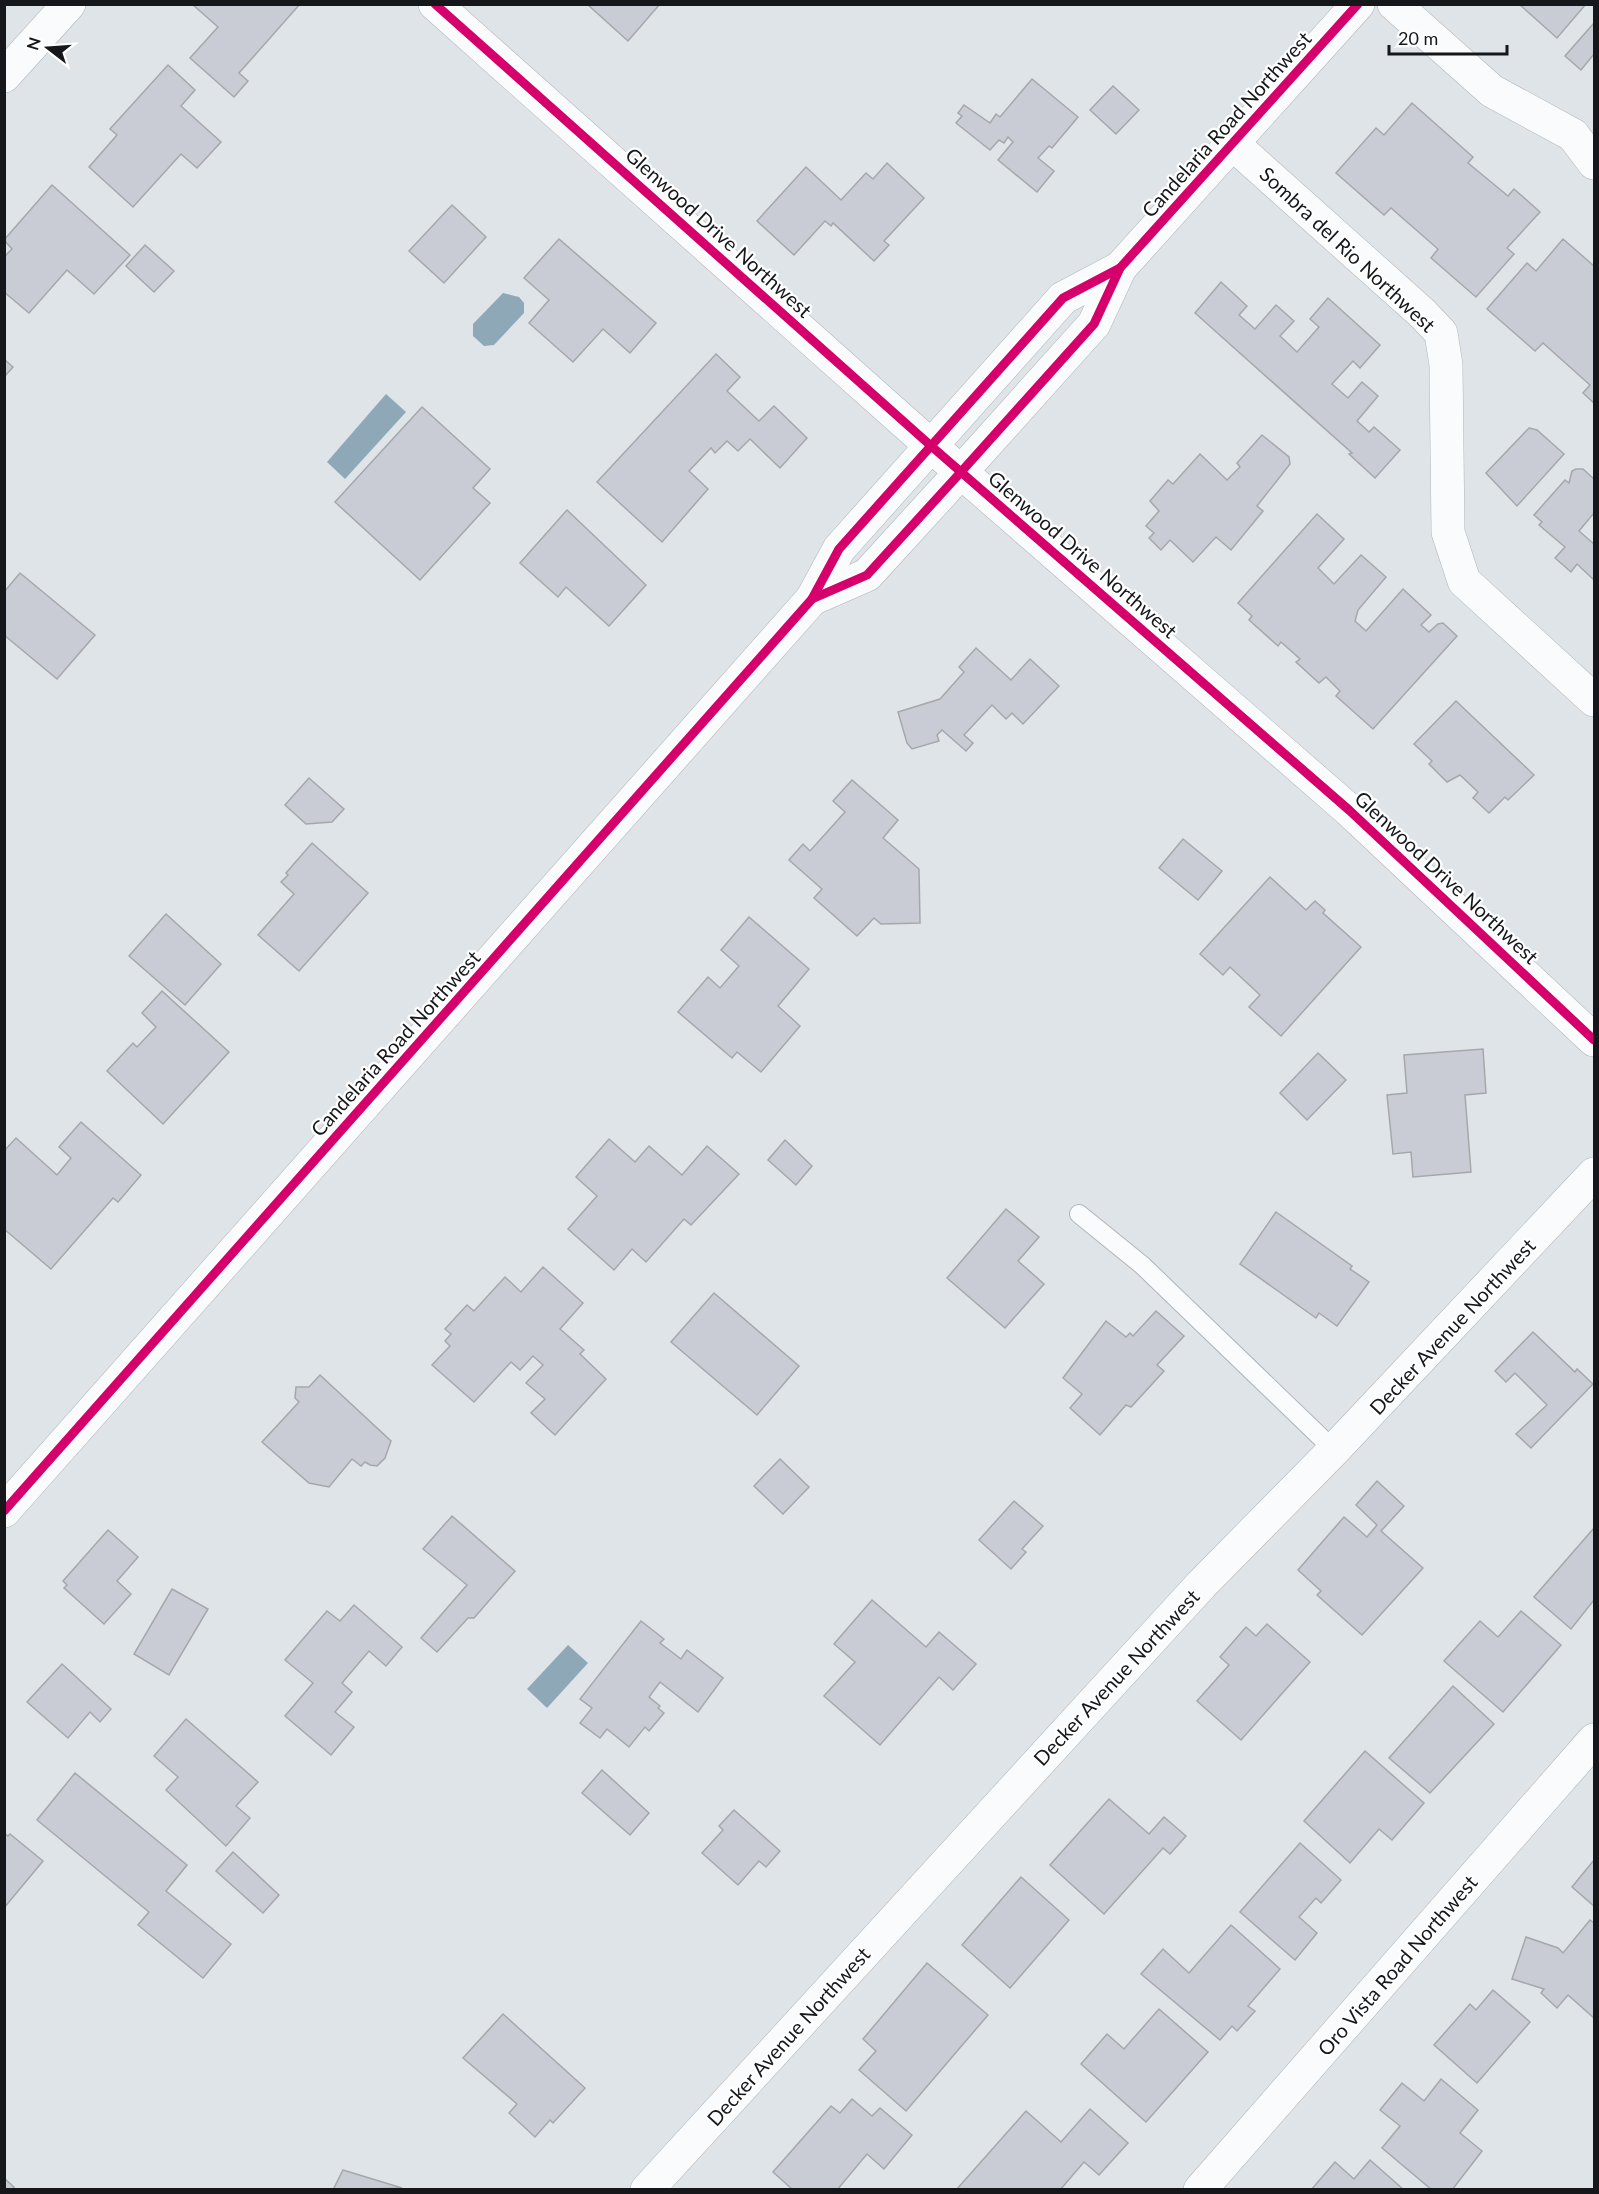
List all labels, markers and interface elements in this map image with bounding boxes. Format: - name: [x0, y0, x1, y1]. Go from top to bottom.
- north arrow: [18, 18, 78, 78]
- scale bar: [1389, 18, 1508, 56]
- street label: Candelaria Road Northwest: [1136, 26, 1316, 222]
- text: 20 m: [1398, 27, 1438, 49]
- text: N: [22, 35, 44, 52]
- street label: Glenwood Drive Northwest: [621, 142, 817, 322]
- street label: Sombra del Rio Northwest: [1255, 161, 1441, 337]
- street label: Glenwood Drive Northwest: [984, 466, 1182, 642]
- street label: Glenwood Drive Northwest: [1350, 786, 1544, 968]
- street label: Candelaria Road Northwest: [305, 945, 485, 1141]
- street label: Decker Avenue Northwest: [1364, 1233, 1540, 1419]
- street label: Decker Avenue Northwest: [1028, 1584, 1204, 1770]
- street label: Oro Vista Road Northwest: [1312, 1870, 1482, 2060]
- street label: Decker Avenue Northwest: [702, 1942, 874, 2130]

